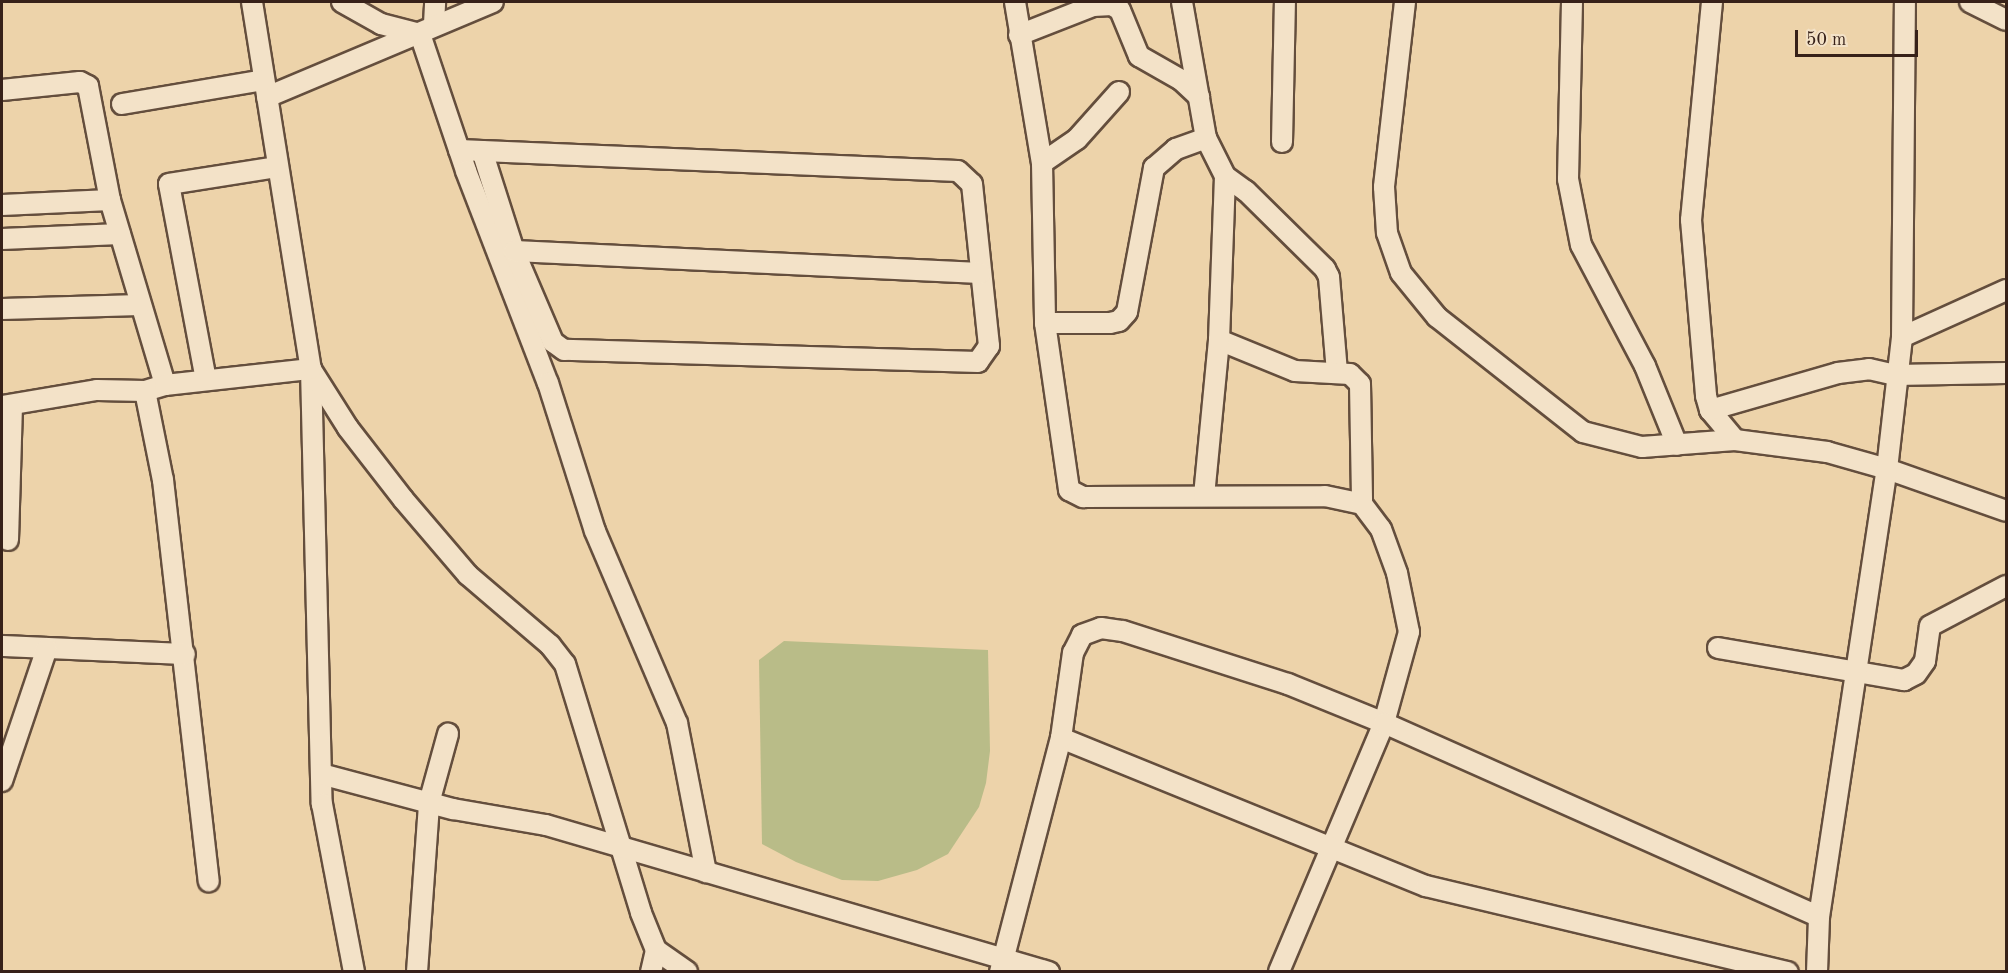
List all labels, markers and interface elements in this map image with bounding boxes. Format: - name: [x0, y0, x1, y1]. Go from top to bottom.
- scale bar: [1798, 18, 1921, 56]
- text: 50 m: [1806, 31, 1846, 49]

